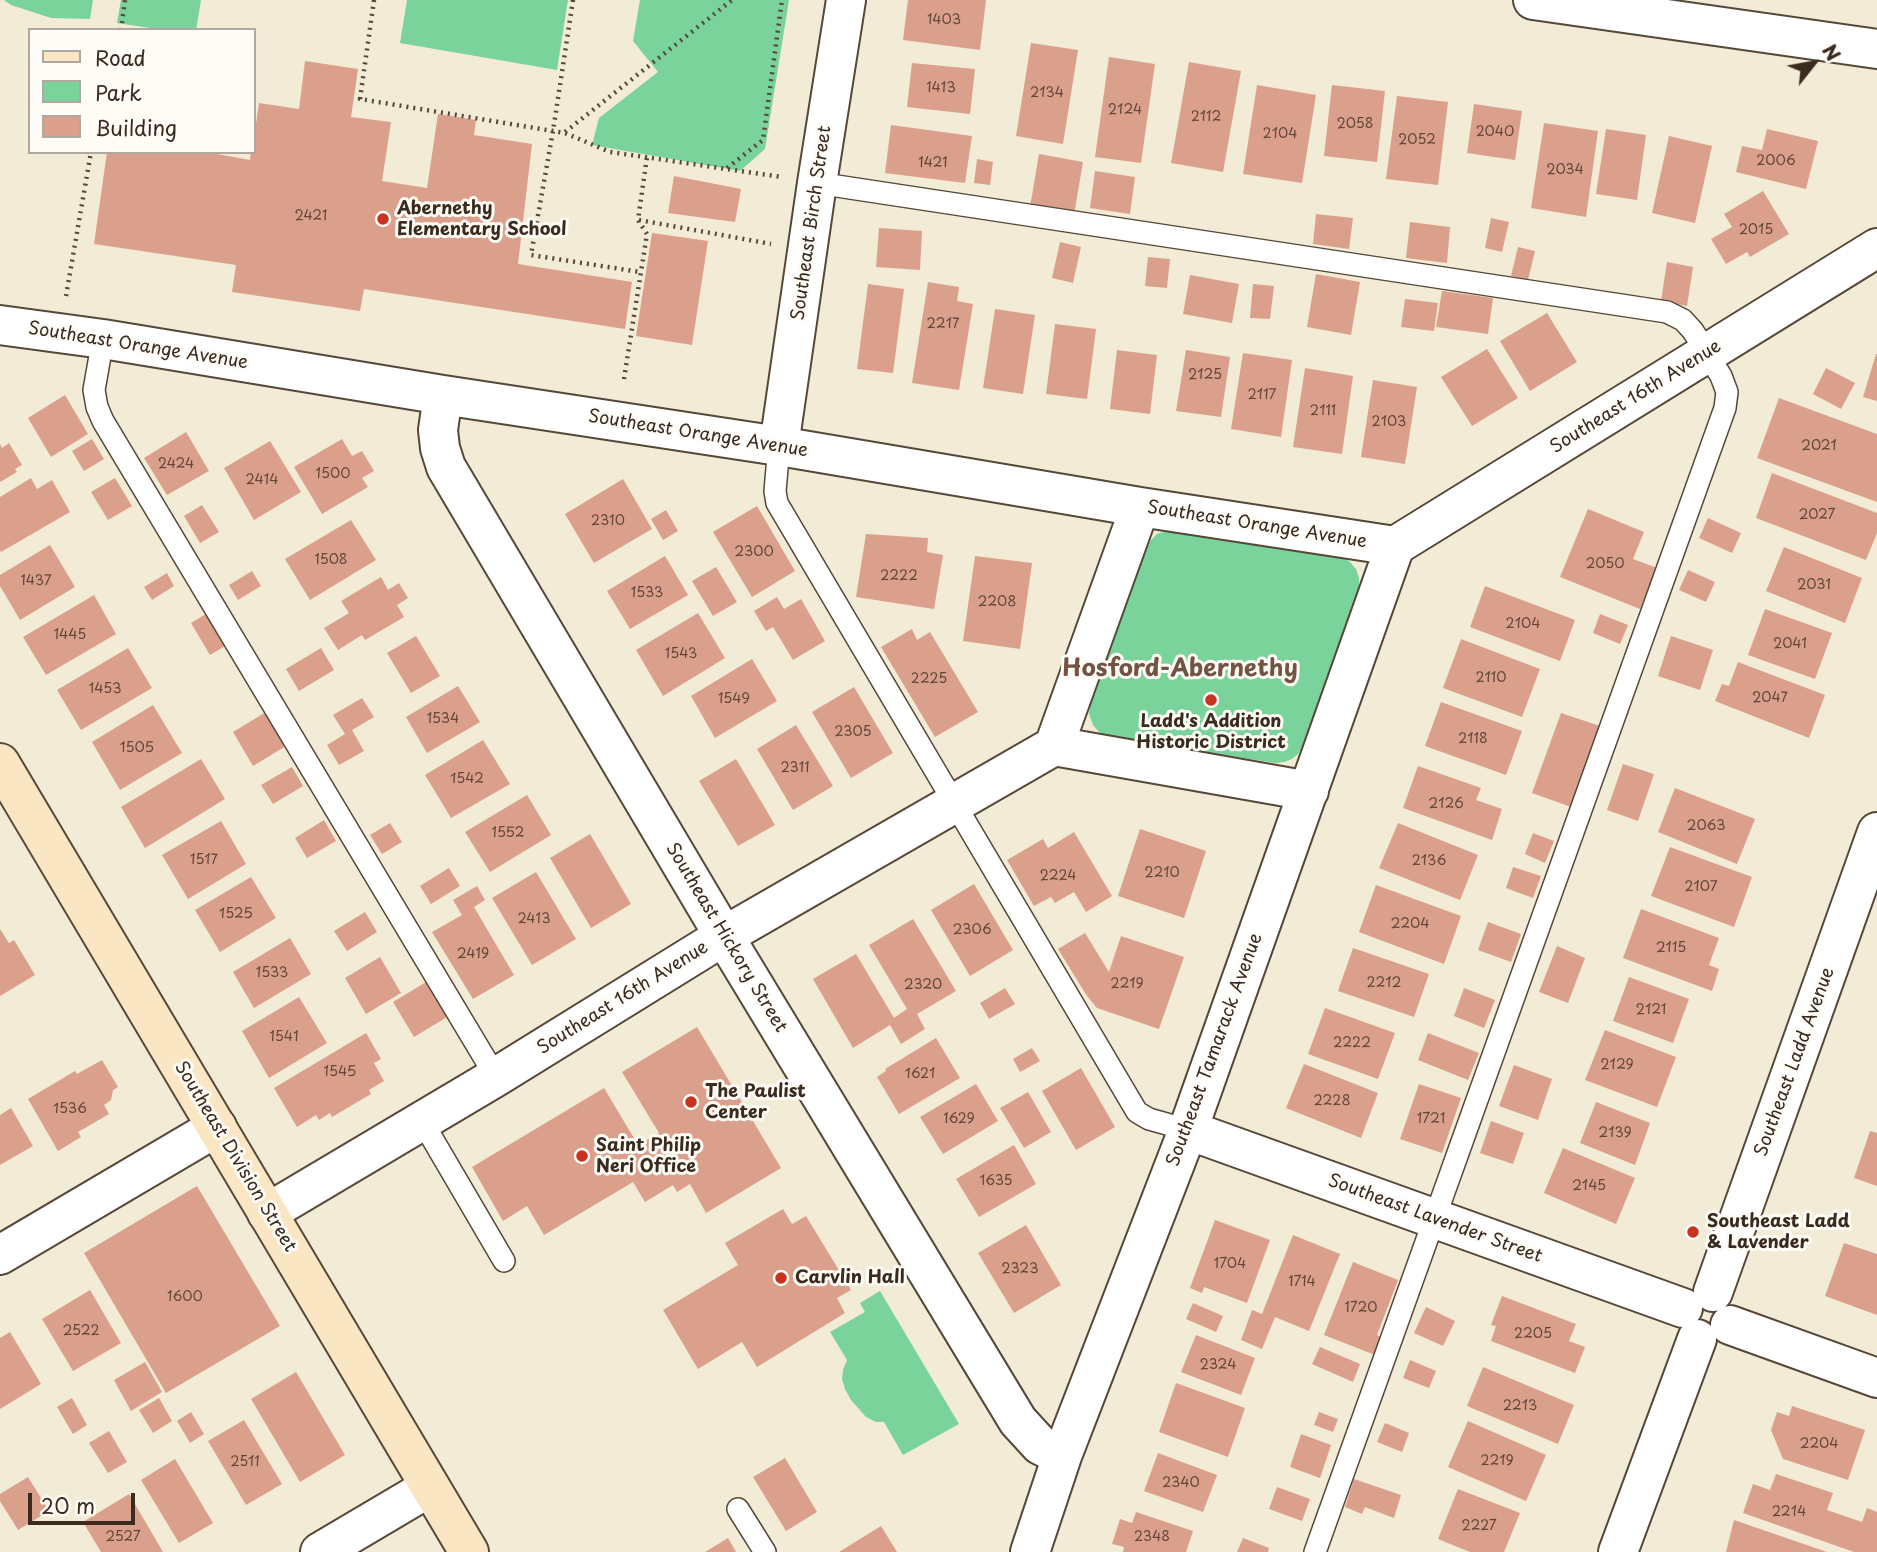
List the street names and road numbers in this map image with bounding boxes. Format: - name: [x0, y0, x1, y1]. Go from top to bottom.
- street label: Southeast Birch Street: [788, 124, 836, 322]
- street label: Southeast Orange Avenue: [27, 318, 249, 374]
- street label: Southeast 16th Avenue: [1547, 336, 1725, 458]
- street label: Southeast Orange Avenue: [587, 406, 809, 462]
- street label: Southeast Orange Avenue: [1146, 497, 1368, 553]
- street label: Southeast Hickory Street: [661, 839, 791, 1037]
- street label: Southeast Tamarack Avenue: [1163, 930, 1267, 1170]
- street label: Southeast 16th Avenue: [534, 937, 712, 1059]
- street label: Southeast Ladd Avenue: [1751, 965, 1839, 1159]
- street label: Southeast Division Street: [170, 1058, 300, 1256]
- street label: Southeast Lavender Street: [1325, 1170, 1545, 1268]

